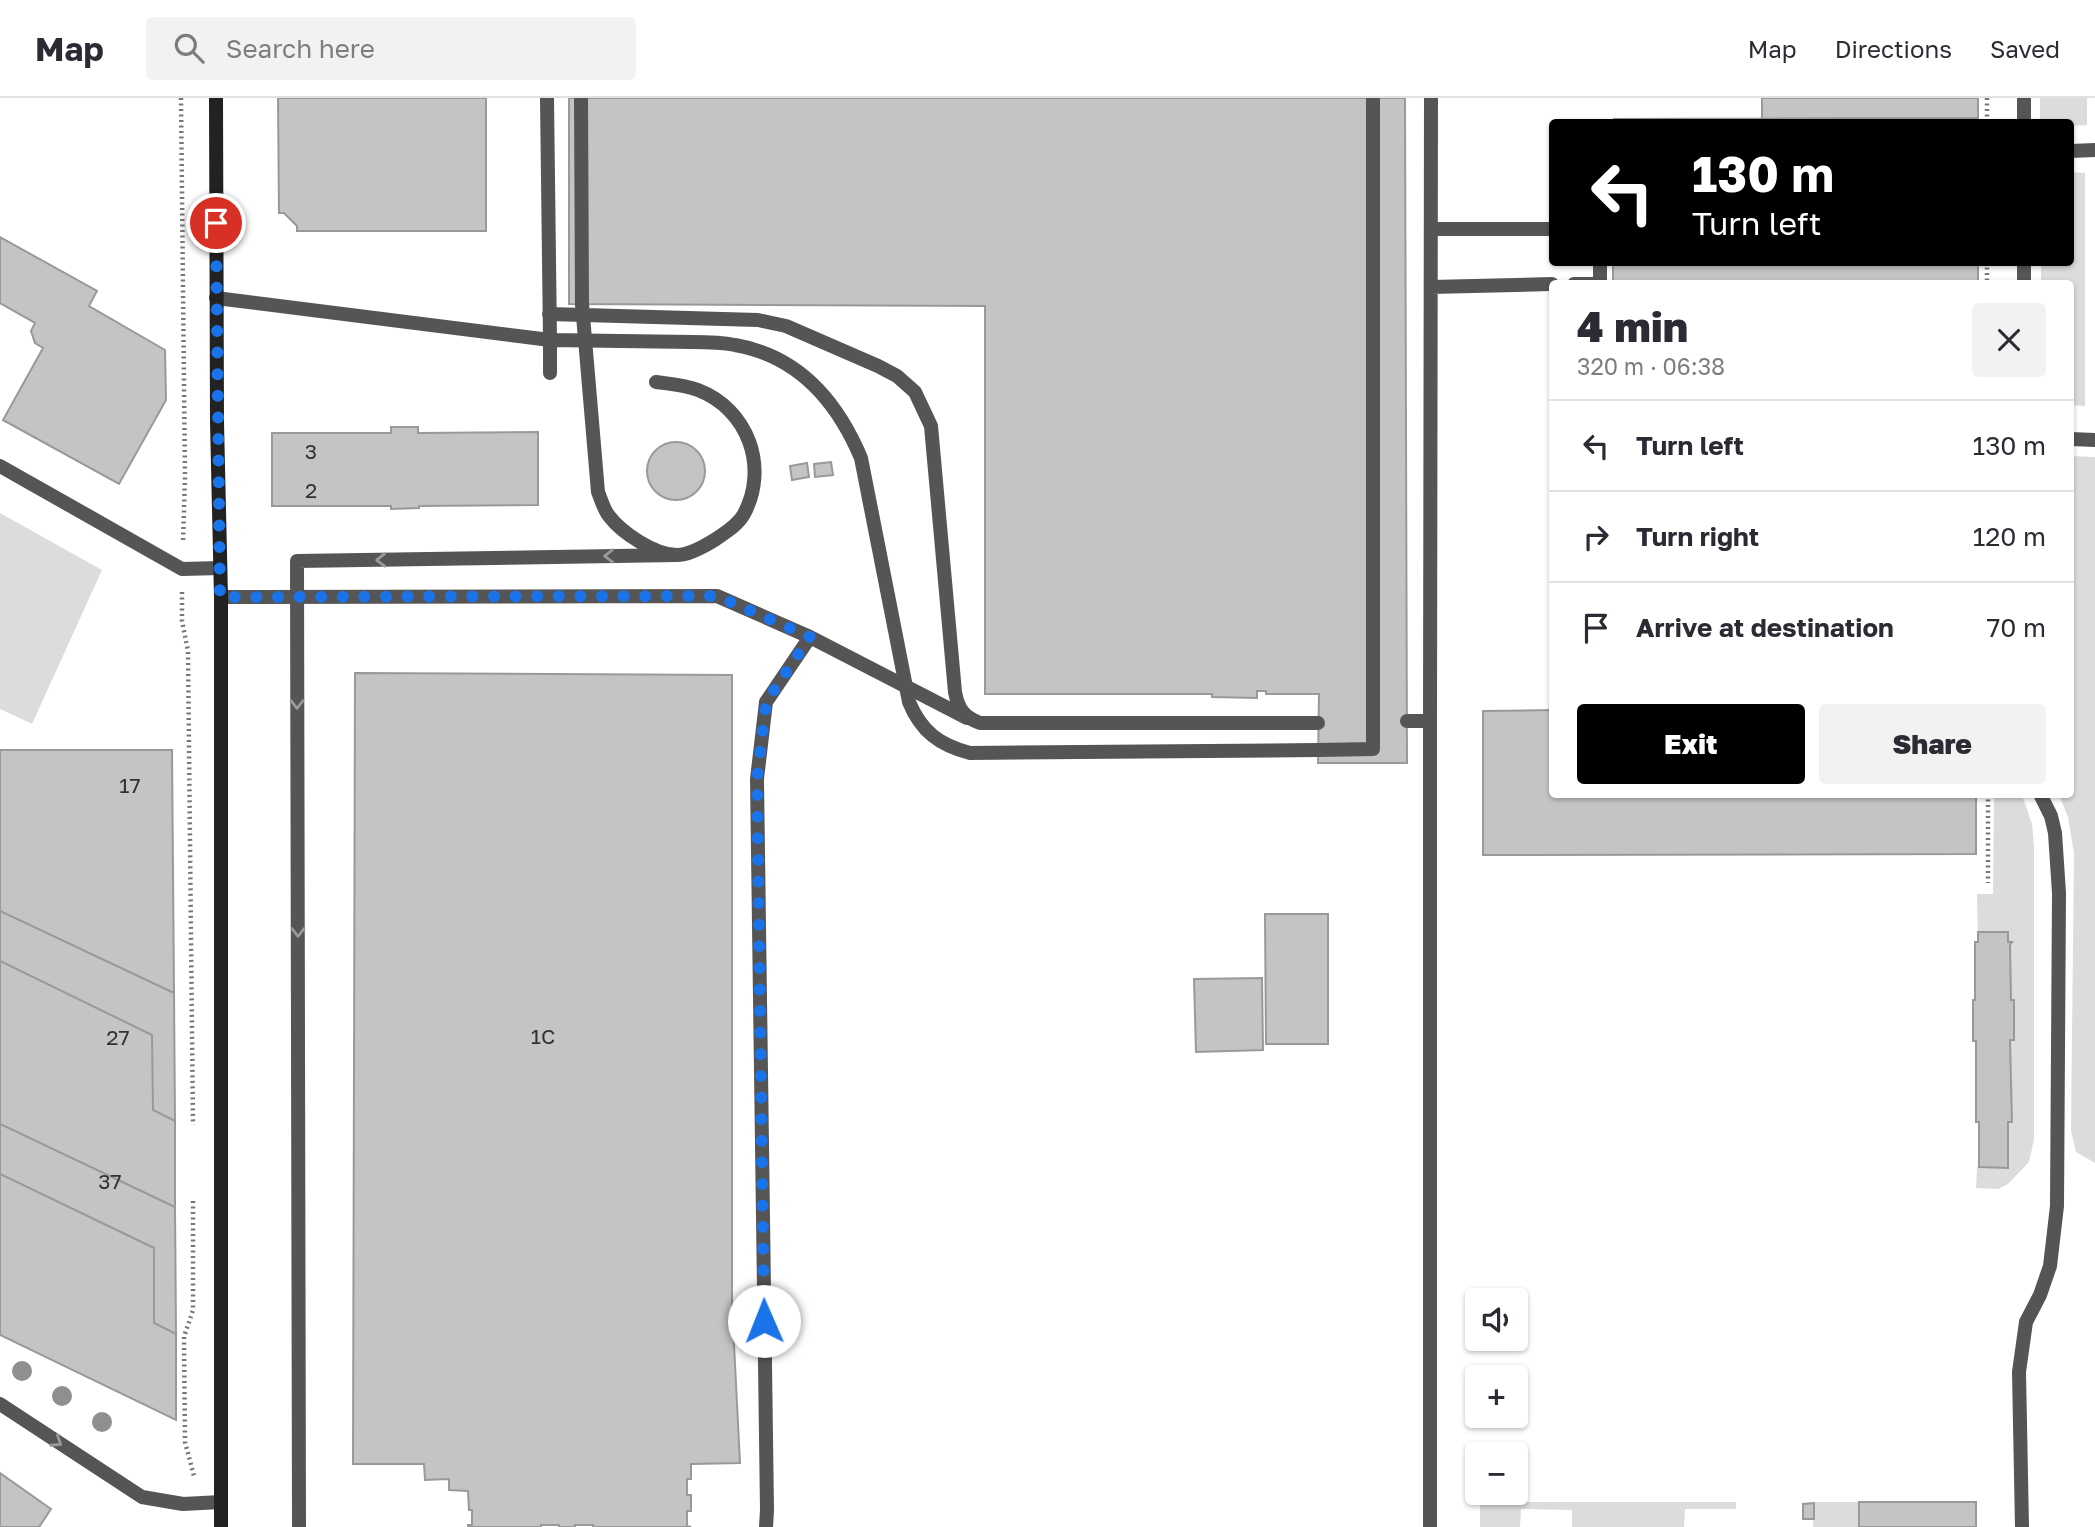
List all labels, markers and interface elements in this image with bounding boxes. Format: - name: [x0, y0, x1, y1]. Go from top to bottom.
- search box: [146, 17, 636, 80]
- text: Map: [35, 29, 104, 68]
- icon: search: [170, 29, 208, 67]
- text: Search here: [226, 33, 375, 64]
- text: Map: [1748, 34, 1797, 63]
- text: Directions: [1835, 34, 1952, 63]
- text: Saved: [1990, 34, 2060, 63]
- text: 130 m: [1692, 144, 1834, 203]
- icon: left: [1577, 147, 1668, 238]
- pin: [186, 193, 246, 253]
- icon: arrive: [197, 204, 235, 242]
- text: Turn left: [1692, 204, 1821, 242]
- text: 4 min: [1577, 301, 1688, 351]
- button: close: [1972, 303, 2046, 377]
- text: 320 m · 06:38: [1577, 352, 1725, 380]
- icon: left: [1577, 427, 1615, 465]
- text: Turn left: [1636, 430, 1744, 461]
- text: 130 m: [1973, 430, 2046, 461]
- house number: 3: [305, 438, 317, 464]
- house number: 2: [305, 477, 317, 503]
- icon: right: [1577, 518, 1615, 556]
- text: Turn right: [1636, 521, 1759, 552]
- text: 120 m: [1973, 521, 2046, 552]
- one-way arrow: [603, 548, 613, 564]
- one-way arrow: [375, 552, 386, 568]
- icon: arrive: [1577, 609, 1615, 647]
- text: Arrive at destination: [1636, 612, 1894, 643]
- text: 70 m: [1987, 612, 2046, 643]
- one-way arrow: [289, 700, 305, 710]
- button: Exit: [1577, 704, 1805, 784]
- button: Share: [1819, 704, 2046, 784]
- house number: 17: [119, 772, 141, 798]
- one-way arrow: [290, 927, 306, 938]
- house number: 1C: [531, 1023, 555, 1049]
- house number: 27: [106, 1024, 130, 1050]
- house number: 37: [98, 1168, 122, 1194]
- position arrow: [727, 1284, 801, 1358]
- map controls: [1465, 1288, 1528, 1505]
- button: sound: [1465, 1288, 1528, 1351]
- button: +: [1465, 1365, 1528, 1428]
- one-way arrow: [49, 1433, 62, 1446]
- button: −: [1465, 1442, 1528, 1505]

